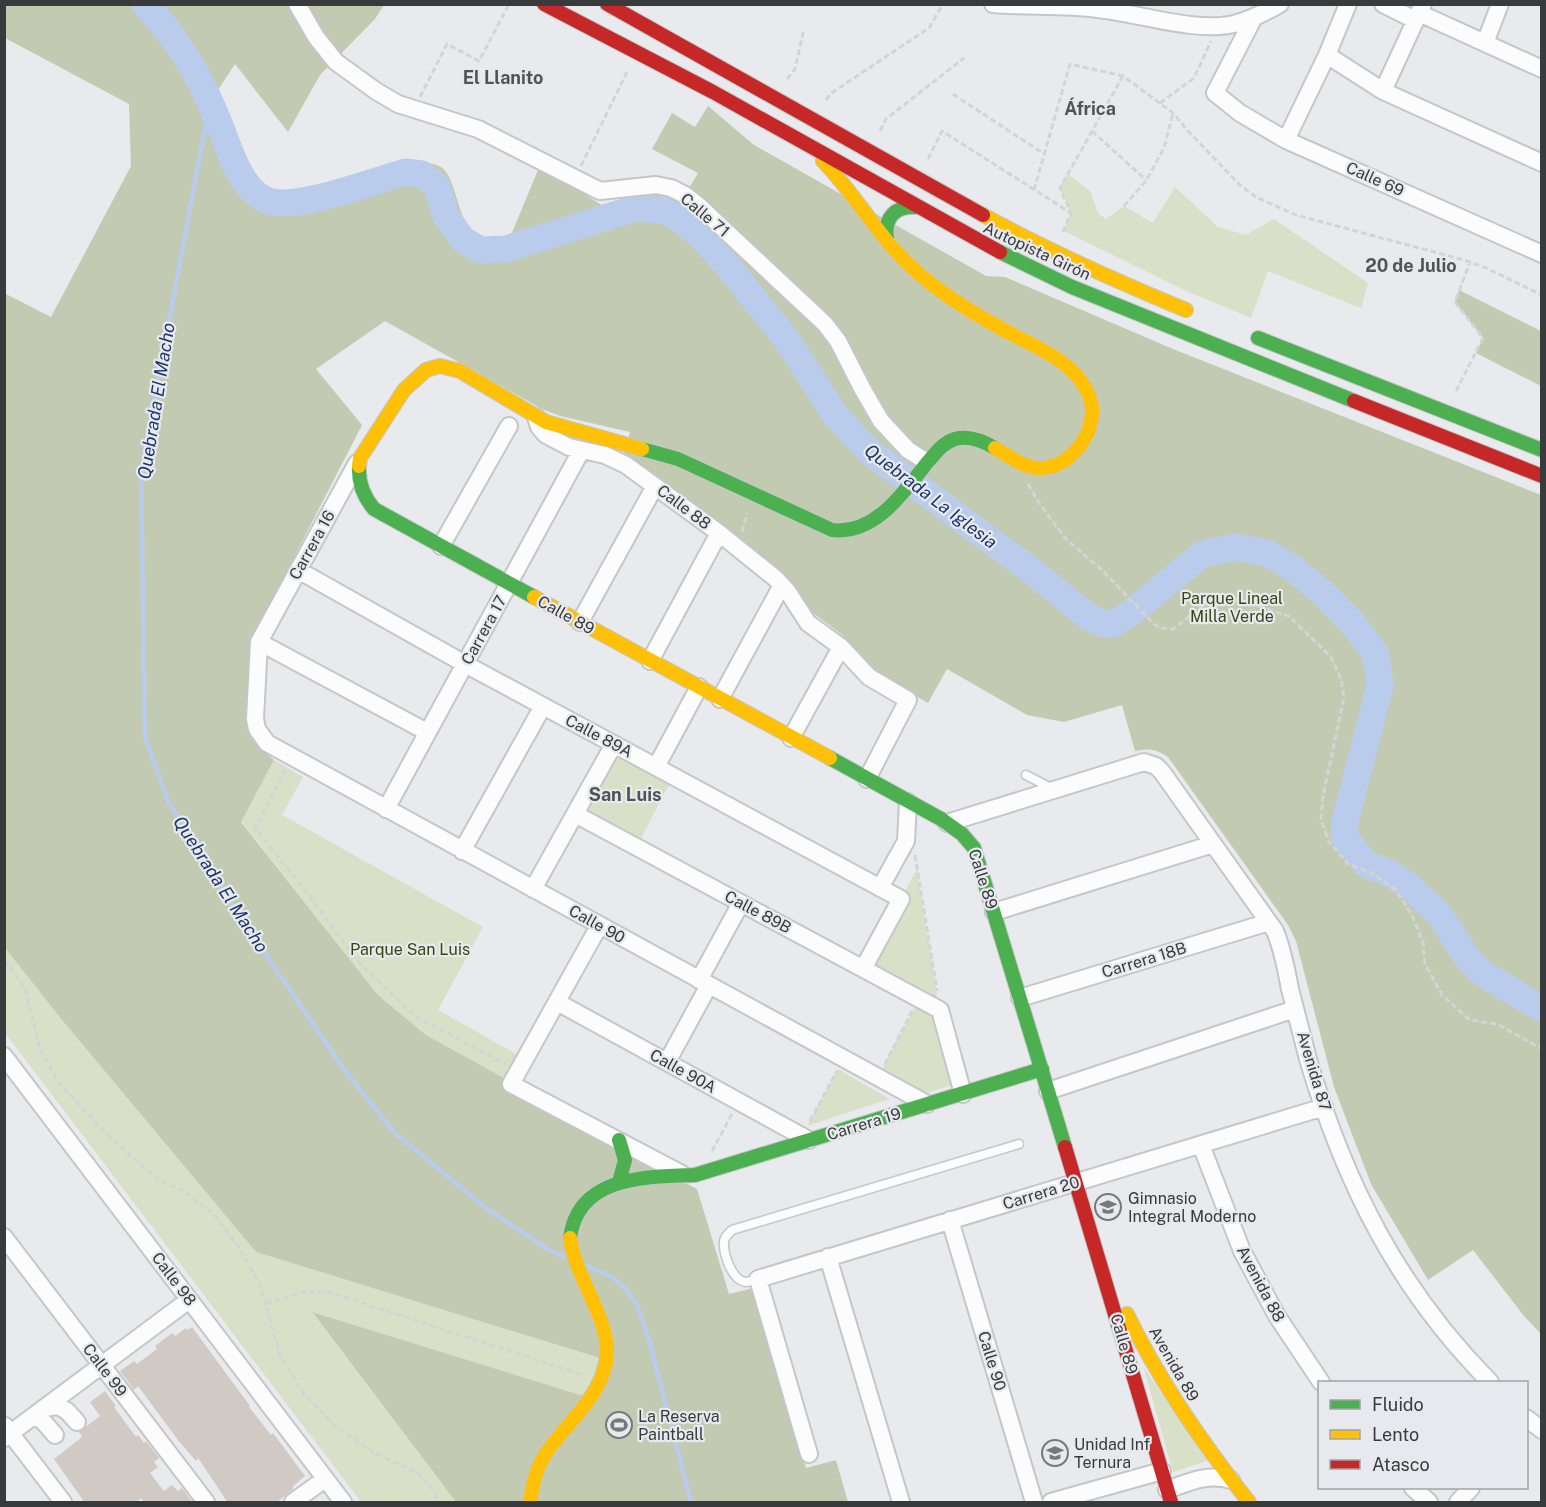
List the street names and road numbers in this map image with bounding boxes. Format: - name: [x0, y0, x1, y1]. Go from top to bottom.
- street label: Calle 69: [1343, 158, 1407, 200]
- street label: Calle 71: [677, 189, 733, 241]
- street label: Autopista Girón: [980, 218, 1094, 284]
- street label: Calle 88: [653, 481, 715, 533]
- street label: Carrera 16: [285, 507, 339, 583]
- street label: Carrera 17: [457, 592, 511, 668]
- street label: Calle 89: [534, 592, 598, 638]
- street label: Calle 89A: [562, 710, 636, 762]
- street label: Calle 89: [964, 847, 1002, 911]
- street label: Calle 89B: [721, 887, 795, 937]
- street label: Calle 90: [566, 901, 629, 947]
- street label: Carrera 18B: [1099, 938, 1189, 982]
- street label: Avenida 87: [1293, 1029, 1335, 1113]
- street label: Calle 90A: [647, 1045, 719, 1097]
- street label: Carrera 19: [825, 1104, 903, 1144]
- street label: Carrera 20: [1000, 1172, 1082, 1214]
- street label: Avenida 88: [1233, 1243, 1289, 1325]
- street label: Calle 98: [148, 1249, 200, 1309]
- street label: Calle 89: [1106, 1312, 1142, 1376]
- street label: Avenida 89: [1145, 1323, 1203, 1405]
- street label: Calle 90: [974, 1329, 1010, 1393]
- street label: Calle 99: [79, 1340, 131, 1400]

